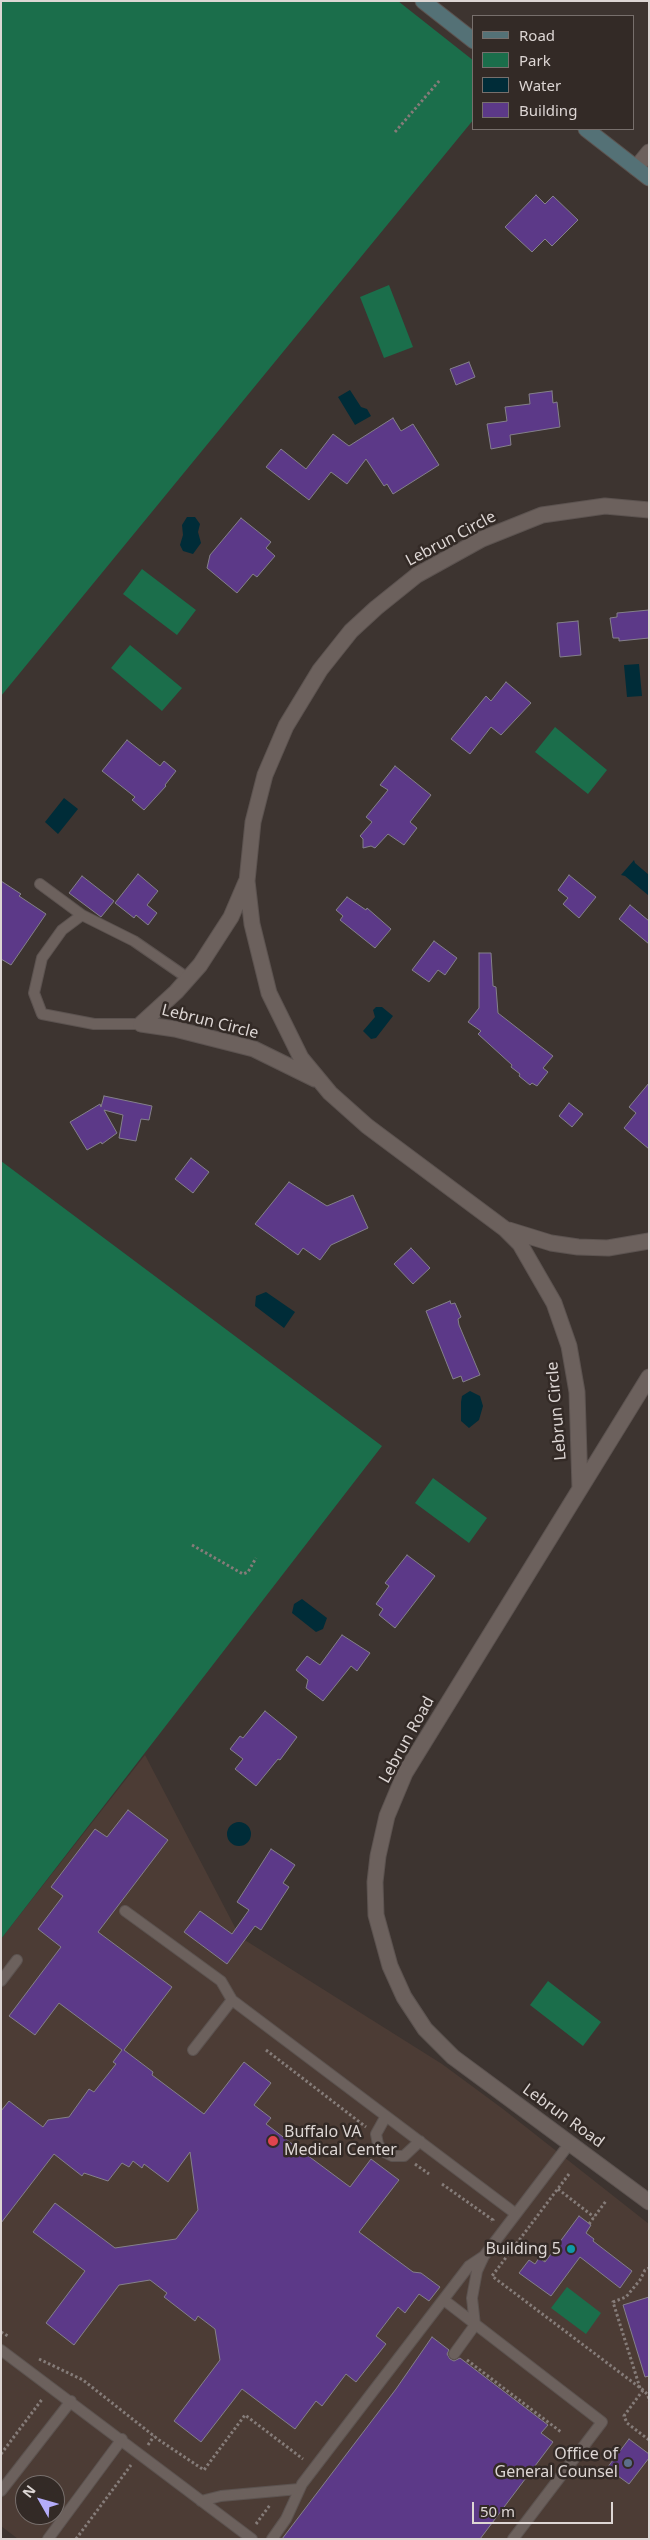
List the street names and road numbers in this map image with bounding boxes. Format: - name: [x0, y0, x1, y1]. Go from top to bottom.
- street label: Lebrun Circle: [403, 507, 499, 571]
- street label: Lebrun Circle: [160, 1001, 260, 1043]
- street label: Lebrun Circle: [543, 1361, 571, 1461]
- street label: Lebrun Road: [375, 1693, 439, 1787]
- street label: Lebrun Road: [518, 2080, 608, 2152]

